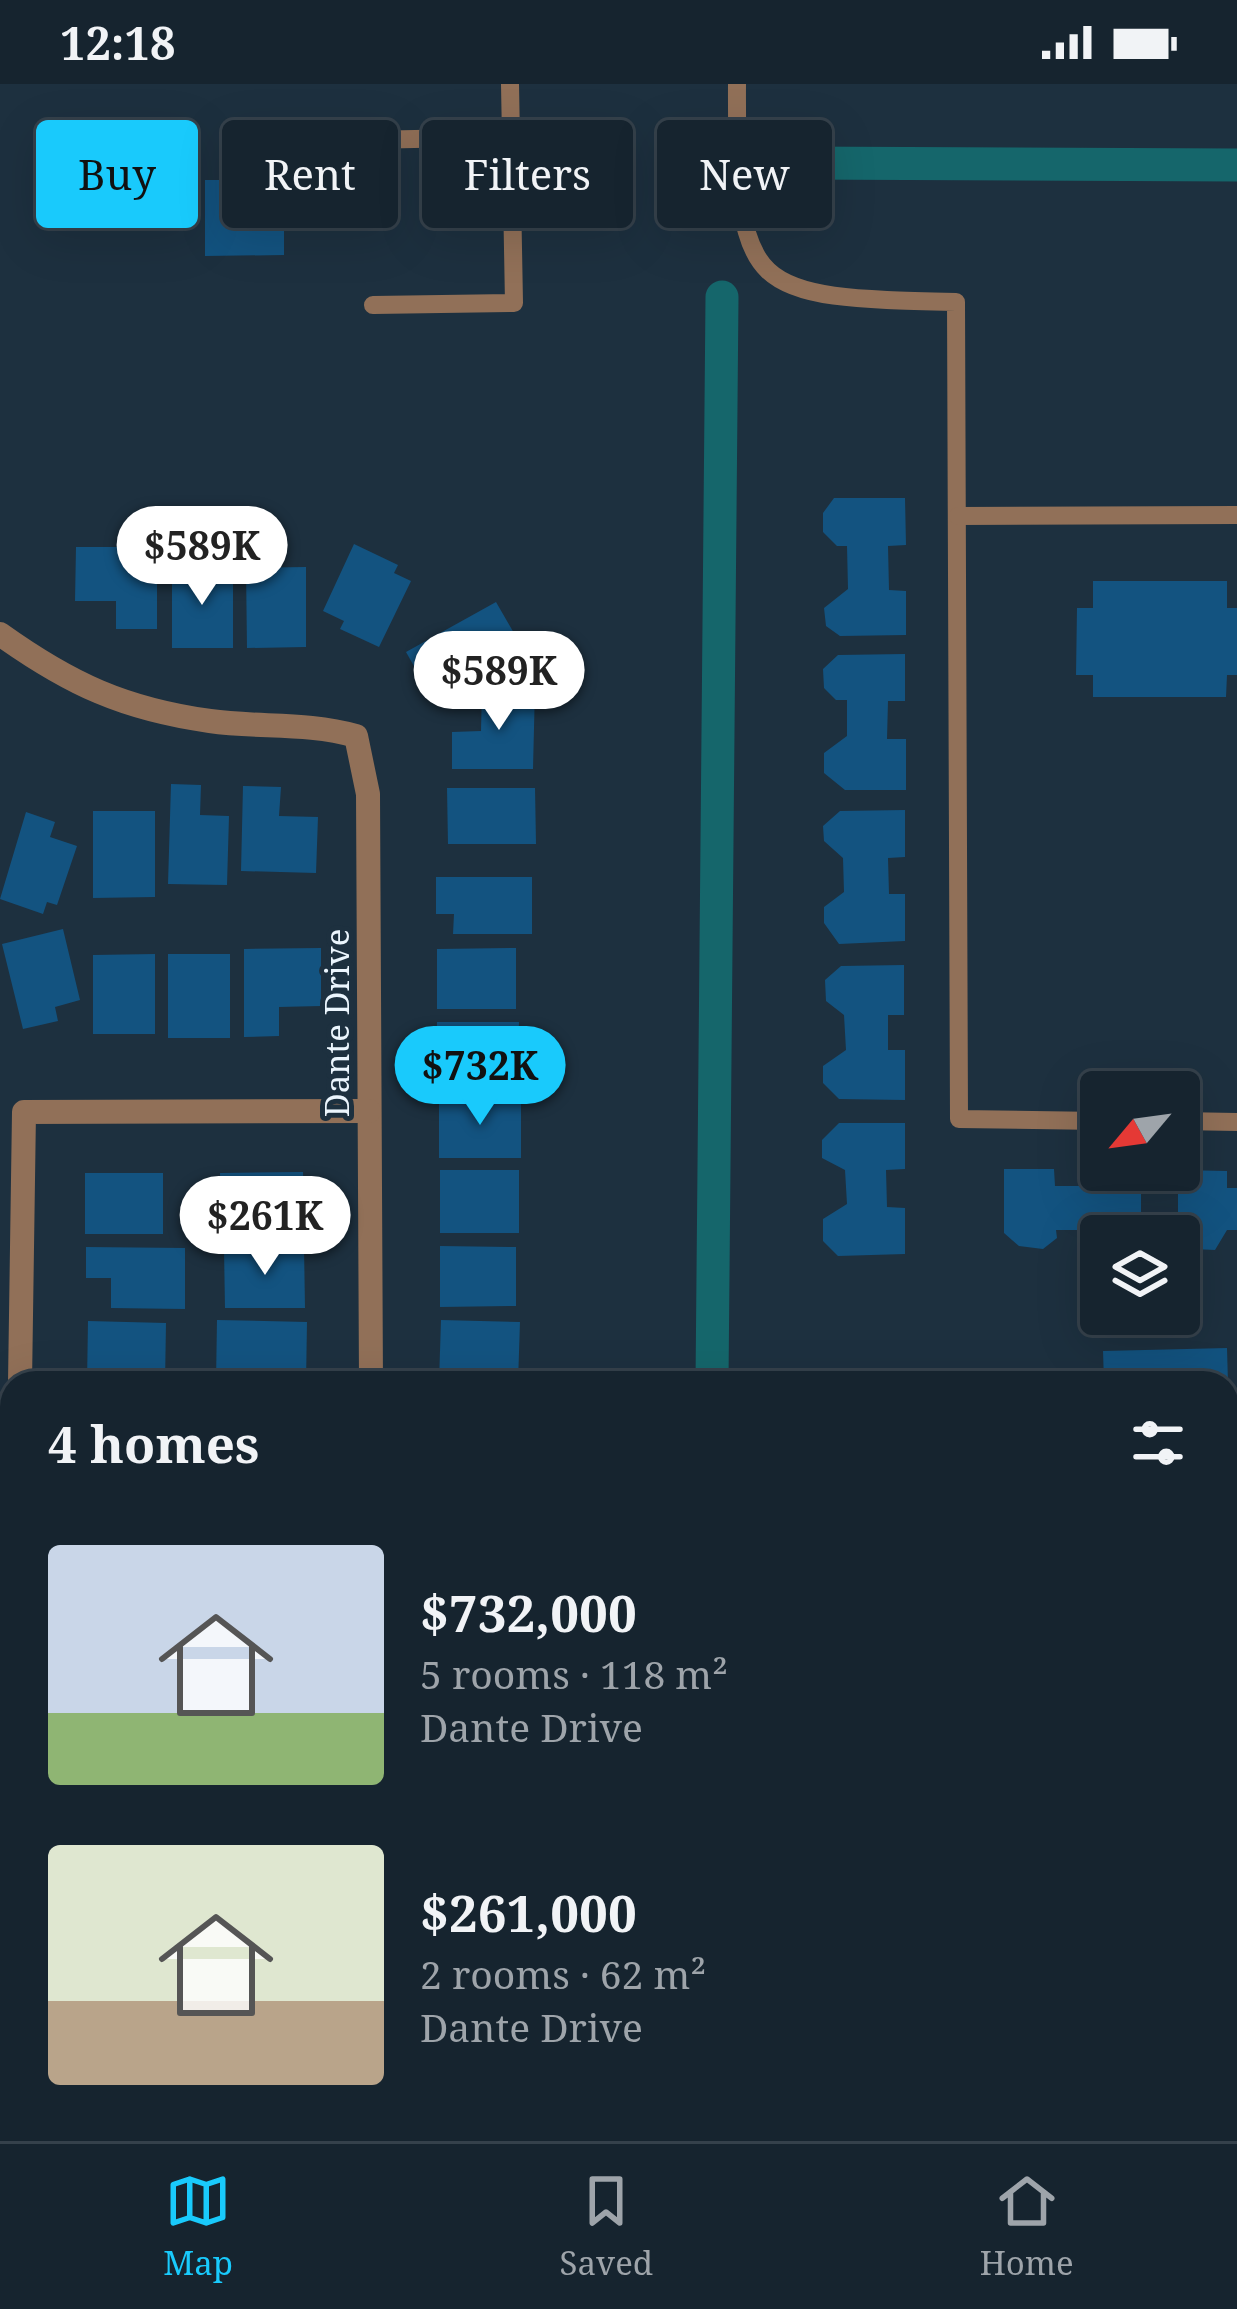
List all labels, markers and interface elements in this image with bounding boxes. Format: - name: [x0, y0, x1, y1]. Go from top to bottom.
- text: 12:18: [60, 12, 175, 73]
- chip: Buy: [36, 120, 198, 228]
- chip: Rent: [222, 120, 398, 228]
- chip: Filters: [422, 120, 633, 228]
- chip: New: [657, 120, 832, 228]
- pin: $589K: [118, 506, 286, 608]
- text: $589K: [144, 518, 260, 571]
- pin: $589K: [415, 631, 583, 733]
- text: $589K: [441, 643, 557, 696]
- street label: Dante Drive: [314, 929, 359, 1117]
- pin: $732K: [396, 1026, 564, 1128]
- text: $732K: [422, 1038, 538, 1091]
- north arrow: [1080, 1071, 1200, 1191]
- map controls: [1080, 1071, 1200, 1335]
- pin: $261K: [181, 1176, 349, 1278]
- text: $261K: [207, 1188, 323, 1241]
- button: layers: [1080, 1215, 1200, 1335]
- text: 4 homes: [48, 1408, 259, 1478]
- icon: filters: [1125, 1410, 1191, 1476]
- text: $732,000: [420, 1577, 637, 1647]
- icon: home: [144, 1593, 288, 1737]
- text: 5 rooms · 118 m²: [420, 1647, 728, 1700]
- text: Dante Drive: [420, 1700, 643, 1753]
- text: $261,000: [420, 1877, 637, 1947]
- icon: home: [144, 1893, 288, 2037]
- text: 2 rooms · 62 m²: [420, 1947, 706, 2000]
- text: Dante Drive: [420, 2000, 643, 2053]
- tab: Map: [163, 2168, 233, 2285]
- tab: Saved: [560, 2168, 653, 2285]
- tab: Home: [980, 2168, 1074, 2285]

